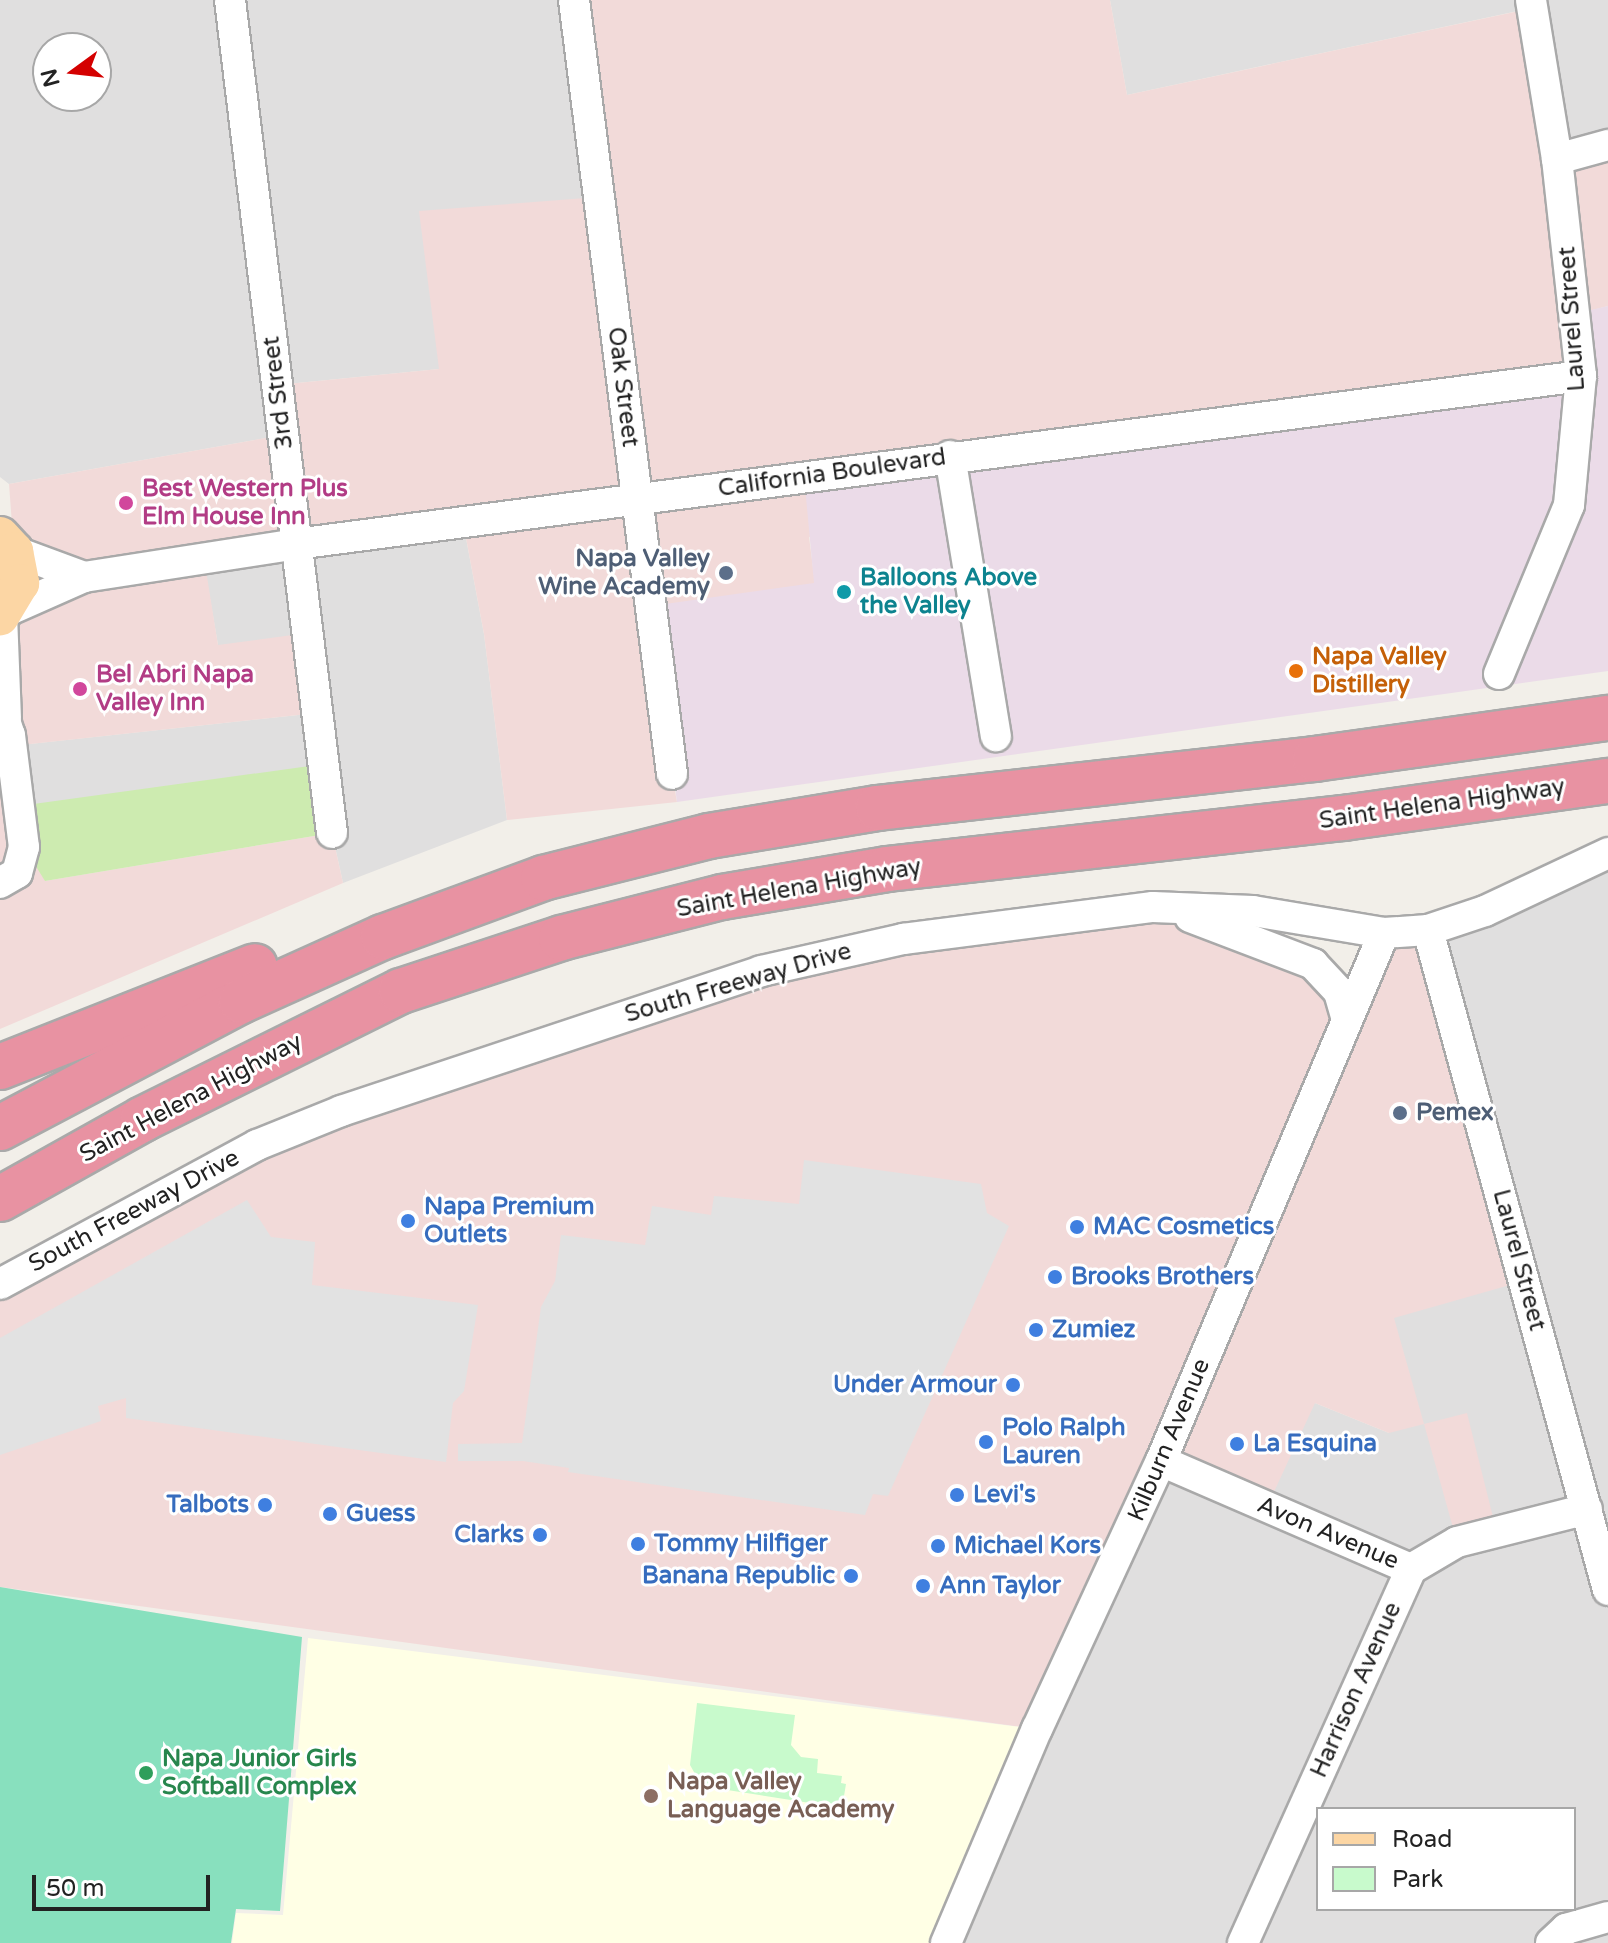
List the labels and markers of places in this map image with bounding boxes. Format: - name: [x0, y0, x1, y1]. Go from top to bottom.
- place label: Best Western Plus Elm House Inn: [142, 475, 348, 531]
- marker: Best Western Plus Elm House Inn: [117, 494, 135, 512]
- place label: Napa Valley Wine Academy: [538, 545, 710, 601]
- marker: Napa Valley Wine Academy: [717, 564, 735, 582]
- place label: Balloons Above the Valley: [860, 564, 1037, 620]
- marker: Balloons Above the Valley: [835, 583, 853, 601]
- place label: Napa Valley Distillery: [1312, 643, 1447, 699]
- place label: Bel Abri Napa Valley Inn: [96, 661, 254, 717]
- marker: Napa Valley Distillery: [1287, 662, 1305, 680]
- marker: Bel Abri Napa Valley Inn: [71, 680, 89, 698]
- place label: Pemex: [1416, 1099, 1494, 1127]
- marker: Pemex: [1391, 1104, 1409, 1122]
- place label: Napa Premium Outlets: [424, 1193, 595, 1249]
- marker: Napa Premium Outlets: [399, 1212, 417, 1230]
- place label: MAC Cosmetics: [1093, 1213, 1274, 1241]
- marker: MAC Cosmetics: [1068, 1218, 1086, 1236]
- place label: Brooks Brothers: [1071, 1263, 1254, 1291]
- marker: Brooks Brothers: [1046, 1268, 1064, 1286]
- place label: Zumiez: [1052, 1316, 1135, 1344]
- marker: Zumiez: [1027, 1321, 1045, 1339]
- place label: Under Armour: [833, 1371, 997, 1399]
- marker: Under Armour: [1004, 1376, 1022, 1394]
- place label: Polo Ralph Lauren: [1002, 1414, 1126, 1470]
- place label: La Esquina: [1253, 1430, 1377, 1458]
- marker: Polo Ralph Lauren: [977, 1433, 995, 1451]
- marker: La Esquina: [1228, 1435, 1246, 1453]
- place label: Levi's: [973, 1481, 1036, 1509]
- marker: Levi's: [948, 1486, 966, 1504]
- place label: Talbots: [167, 1491, 249, 1519]
- marker: Talbots: [256, 1496, 274, 1514]
- place label: Guess: [346, 1500, 415, 1528]
- marker: Guess: [321, 1505, 339, 1523]
- place label: Clarks: [454, 1521, 524, 1549]
- marker: Clarks: [531, 1526, 549, 1544]
- place label: Tommy Hilfiger: [654, 1530, 828, 1558]
- place label: Michael Kors: [954, 1532, 1101, 1560]
- marker: Tommy Hilfiger: [629, 1535, 647, 1553]
- marker: Michael Kors: [929, 1537, 947, 1555]
- place label: Banana Republic: [642, 1562, 835, 1590]
- marker: Banana Republic: [842, 1567, 860, 1585]
- place label: Ann Taylor: [939, 1572, 1061, 1600]
- marker: Ann Taylor: [914, 1577, 932, 1595]
- place label: Napa Junior Girls Softball Complex: [162, 1745, 357, 1801]
- marker: Napa Junior Girls Softball Complex: [137, 1764, 155, 1782]
- place label: Napa Valley Language Academy: [667, 1768, 894, 1824]
- marker: Napa Valley Language Academy: [642, 1787, 660, 1805]

